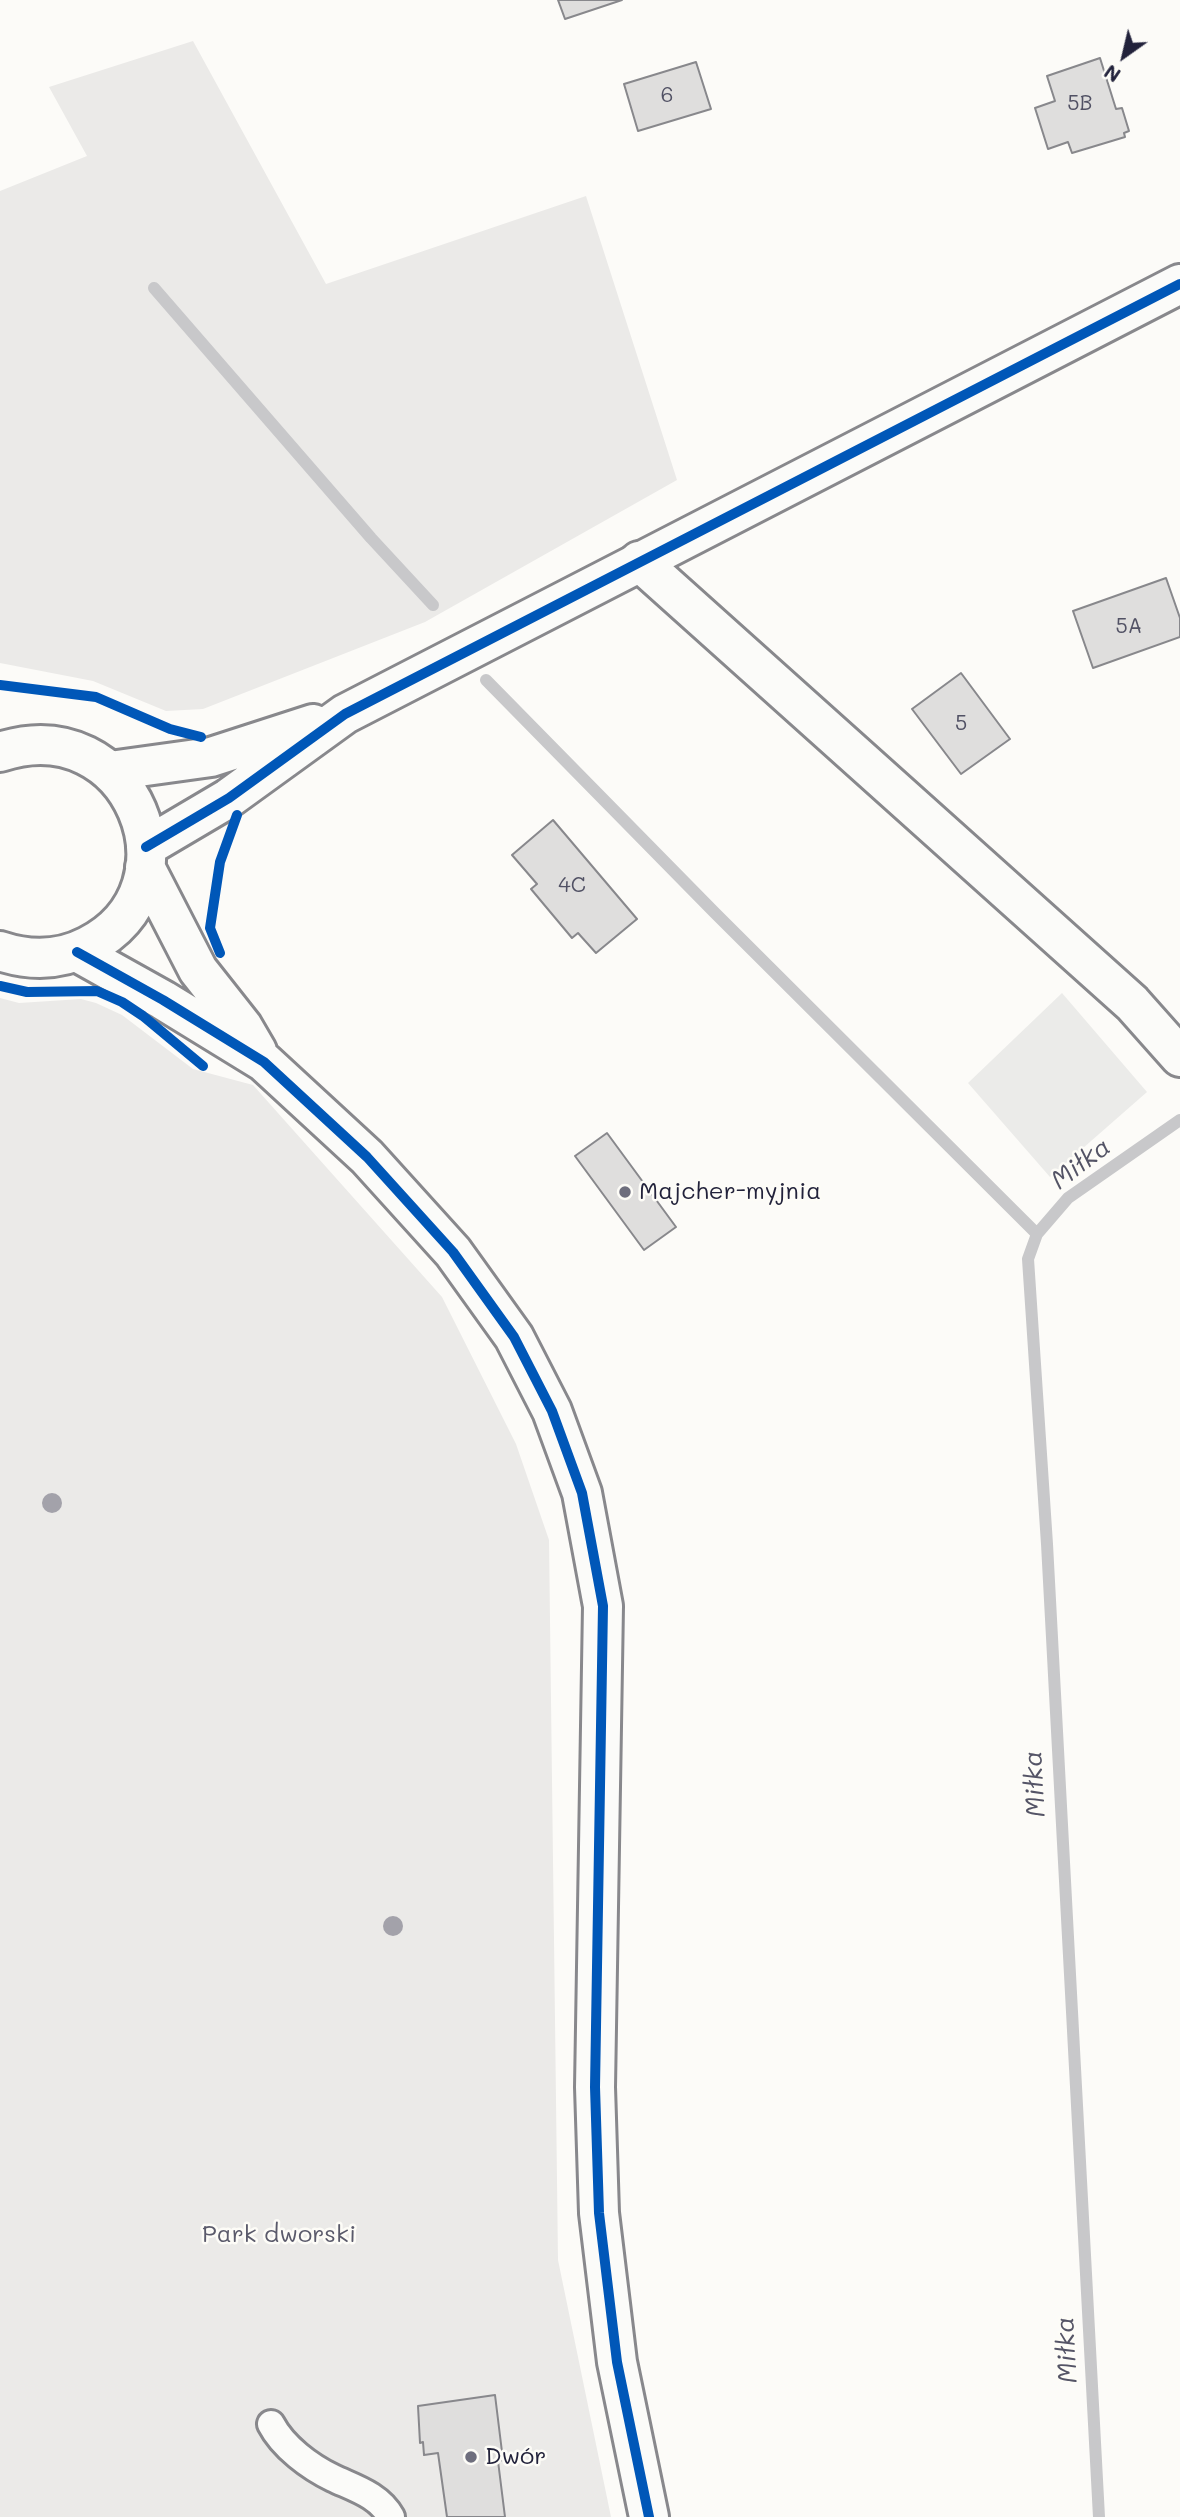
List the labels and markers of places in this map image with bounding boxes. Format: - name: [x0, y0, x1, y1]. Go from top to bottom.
- place label: Majcher-myjnia: [639, 1178, 821, 1206]
- marker: Majcher-myjnia: [617, 1184, 633, 1200]
- place label: Dwór: [485, 2443, 546, 2471]
- marker: Dwór: [463, 2449, 479, 2465]

